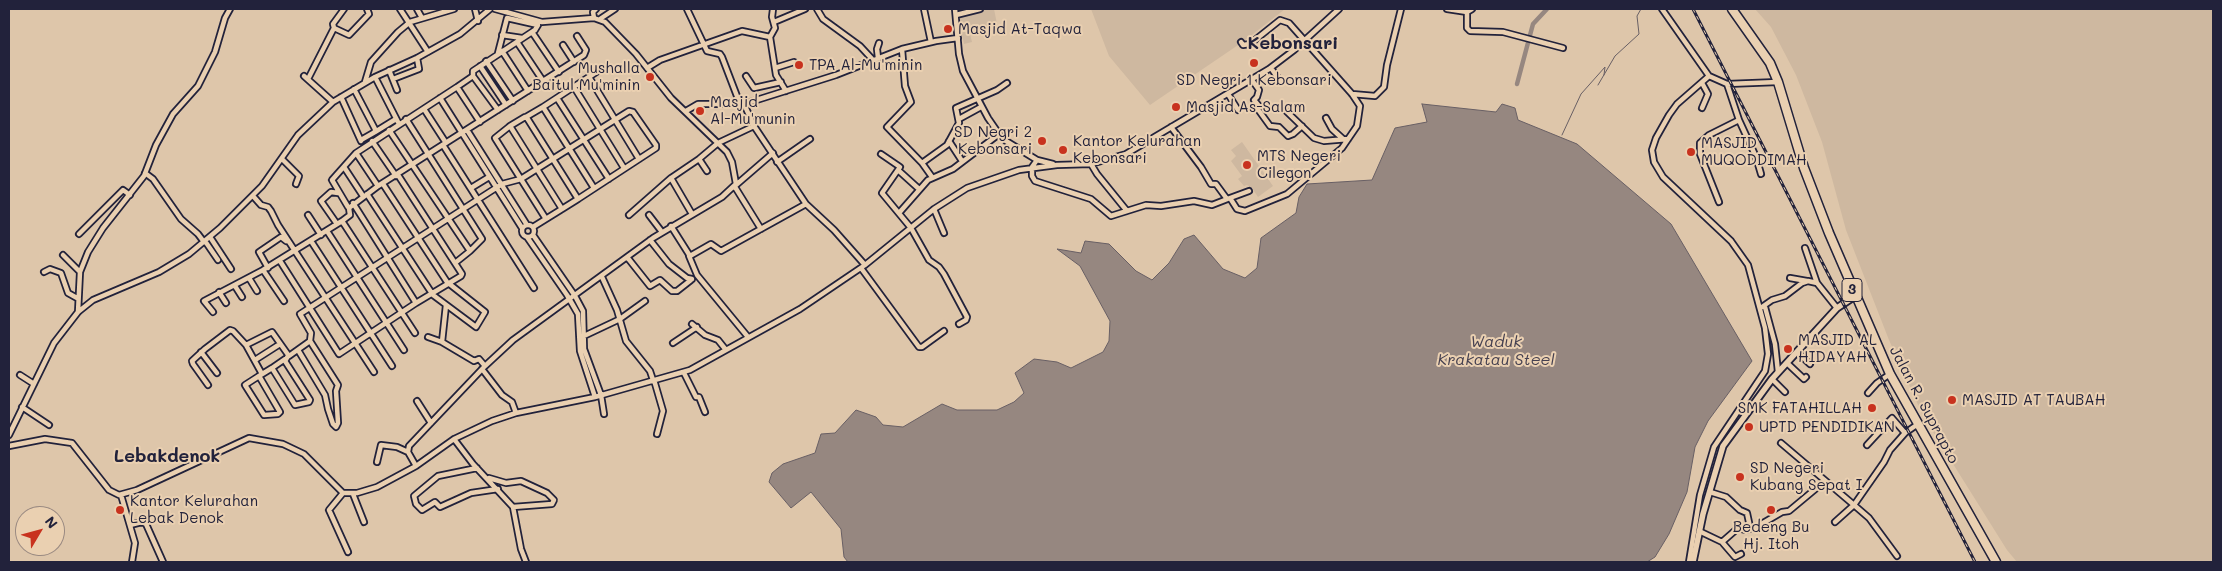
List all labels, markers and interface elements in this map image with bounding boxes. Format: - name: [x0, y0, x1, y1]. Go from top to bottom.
- place label: Masjid At-Taqwa: [958, 20, 1082, 38]
- marker: Masjid At-Taqwa: [942, 23, 954, 35]
- district label: Kebonsari: [1248, 32, 1338, 54]
- place label: TPA Al-Mu'minin: [809, 56, 922, 74]
- marker: SD Negri 1 Kebonsari: [1248, 57, 1260, 69]
- place label: Mushalla Baitul Mu'minin: [532, 59, 640, 94]
- marker: TPA Al-Mu'minin: [793, 59, 805, 71]
- marker: Mushalla Baitul Mu'minin: [644, 71, 656, 83]
- place label: SD Negri 1 Kebonsari: [1177, 71, 1331, 89]
- place label: Masjid Al-Mu'munin: [710, 93, 795, 128]
- place label: Masjid As-Salam: [1186, 98, 1305, 116]
- marker: Masjid As-Salam: [1170, 101, 1182, 113]
- marker: Masjid Al-Mu'munin: [694, 105, 706, 117]
- place label: SD Negri 2 Kebonsari: [954, 123, 1032, 158]
- place label: Kantor Kelurahan Kebonsari: [1073, 132, 1201, 167]
- place label: MASJID MUQODDIMAH: [1701, 134, 1807, 169]
- marker: SD Negri 2 Kebonsari: [1036, 135, 1048, 147]
- marker: Kantor Kelurahan Kebonsari: [1057, 144, 1069, 156]
- marker: MASJID MUQODDIMAH: [1685, 146, 1697, 158]
- place label: MTS Negeri Cilegon: [1257, 147, 1341, 182]
- marker: MTS Negeri Cilegon: [1241, 159, 1253, 171]
- road number: 3: [1842, 278, 1862, 302]
- place label: MASJID AL HIDAYAH: [1798, 331, 1877, 366]
- water label: Waduk Krakatau Steel: [1438, 332, 1554, 370]
- marker: MASJID AL HIDAYAH: [1782, 343, 1794, 355]
- street label: Jalan R. Suprapto: [1885, 343, 1963, 467]
- place label: MASJID AT TAUBAH: [1962, 391, 2105, 409]
- marker: MASJID AT TAUBAH: [1946, 394, 1958, 406]
- place label: SMK FATAHILLAH: [1738, 399, 1862, 417]
- marker: SMK FATAHILLAH: [1866, 402, 1878, 414]
- place label: UPTD PENDIDIKAN: [1759, 418, 1895, 436]
- marker: UPTD PENDIDIKAN: [1743, 421, 1755, 433]
- district label: Lebakdenok: [114, 445, 220, 467]
- place label: SD Negeri Kubang Sepat I: [1750, 459, 1862, 494]
- marker: SD Negeri Kubang Sepat I: [1734, 471, 1746, 483]
- place label: Kantor Kelurahan Lebak Denok: [130, 492, 258, 527]
- marker: Kantor Kelurahan Lebak Denok: [114, 504, 126, 516]
- marker: Bedeng Bu Hj. Itoh: [1765, 504, 1777, 516]
- north arrow: [15, 506, 65, 556]
- text: N: [41, 512, 62, 532]
- place label: Bedeng Bu Hj. Itoh: [1733, 518, 1809, 553]

